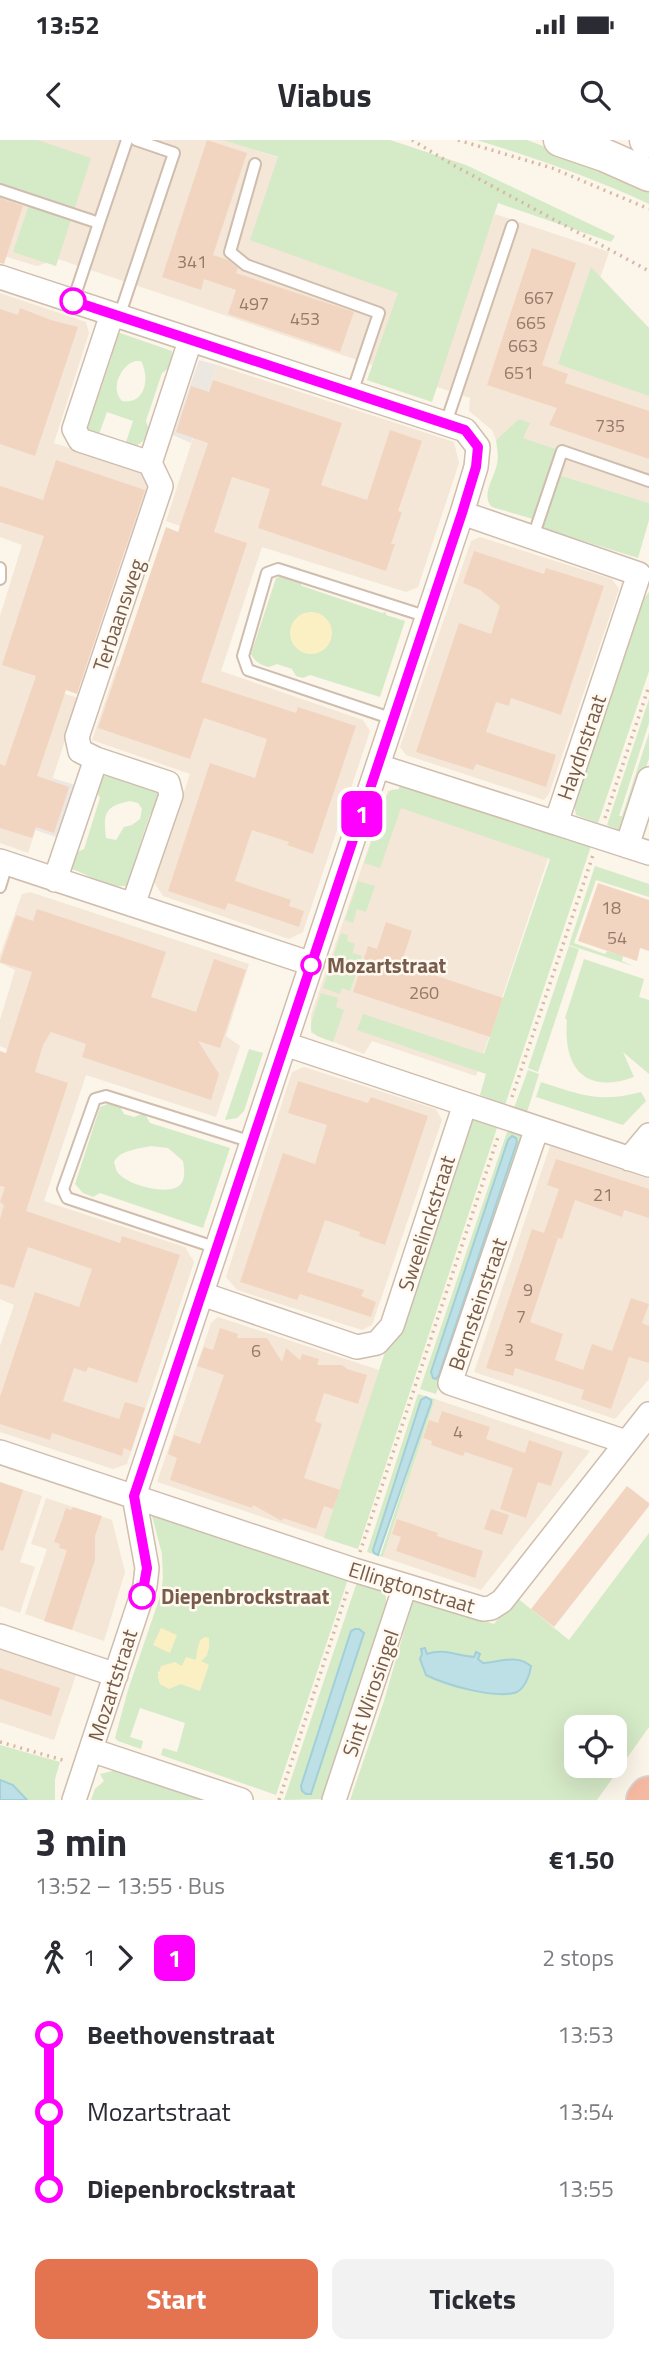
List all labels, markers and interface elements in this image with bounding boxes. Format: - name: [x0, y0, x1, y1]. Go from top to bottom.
- text: 13:52: [35, 5, 100, 44]
- text: Viabus: [277, 71, 372, 119]
- icon: back: [35, 76, 73, 114]
- icon: search: [576, 76, 614, 114]
- house number: 341: [177, 248, 207, 275]
- house number: 667: [524, 284, 554, 311]
- unlabelled marker: [60, 288, 86, 314]
- house number: 497: [239, 290, 269, 317]
- house number: 453: [290, 305, 320, 332]
- house number: 665: [516, 309, 546, 336]
- house number: 663: [508, 332, 538, 359]
- house number: 651: [504, 359, 534, 386]
- house number: 735: [595, 412, 625, 439]
- street label: Terbaansweg: [84, 554, 152, 676]
- street label: Haydnstraat: [548, 689, 614, 804]
- line badge: 1: [339, 791, 385, 837]
- text: 1: [355, 796, 369, 832]
- house number: 18: [601, 894, 621, 921]
- house number: 54: [607, 924, 627, 951]
- place label: Mozartstraat: [327, 949, 447, 981]
- marker: Mozartstraat: [301, 955, 321, 975]
- house number: 260: [409, 979, 439, 1006]
- street label: Sweelinckstraat: [389, 1150, 463, 1295]
- house number: 21: [593, 1181, 613, 1208]
- street label: Bernsteinstraat: [439, 1233, 515, 1375]
- house number: 9: [523, 1276, 533, 1303]
- house number: 7: [516, 1303, 526, 1330]
- house number: 3: [504, 1336, 514, 1363]
- house number: 6: [251, 1337, 261, 1364]
- house number: 4: [453, 1418, 463, 1445]
- street label: Ellingtonstraat: [345, 1553, 480, 1622]
- place label: Diepenbrockstraat: [161, 1580, 330, 1612]
- marker: Diepenbrockstraat: [129, 1583, 155, 1609]
- street label: Mozartstraat: [79, 1624, 145, 1745]
- street label: Sint Wirosingel: [333, 1625, 407, 1761]
- map controls: [564, 1715, 627, 1778]
- button: locate: [564, 1715, 627, 1778]
- text: 3 min: [35, 1813, 127, 1871]
- text: €1.50: [549, 1840, 614, 1879]
- text: 13:52 – 13:55 · Bus: [35, 1868, 225, 1903]
- icon: walk: [35, 1939, 73, 1977]
- icon: forward: [106, 1939, 144, 1977]
- text: 1: [83, 1940, 96, 1975]
- text: 1: [168, 1940, 181, 1976]
- text: 2 stops: [542, 1940, 614, 1975]
- text: Beethovenstraat: [87, 2015, 275, 2054]
- text: 13:53: [557, 2017, 614, 2052]
- text: Mozartstraat: [87, 2092, 231, 2131]
- text: 13:54: [557, 2094, 614, 2129]
- text: Diepenbrockstraat: [87, 2169, 295, 2208]
- text: 13:55: [557, 2171, 614, 2206]
- button: Start: [35, 2259, 318, 2339]
- button: Tickets: [332, 2259, 614, 2339]

